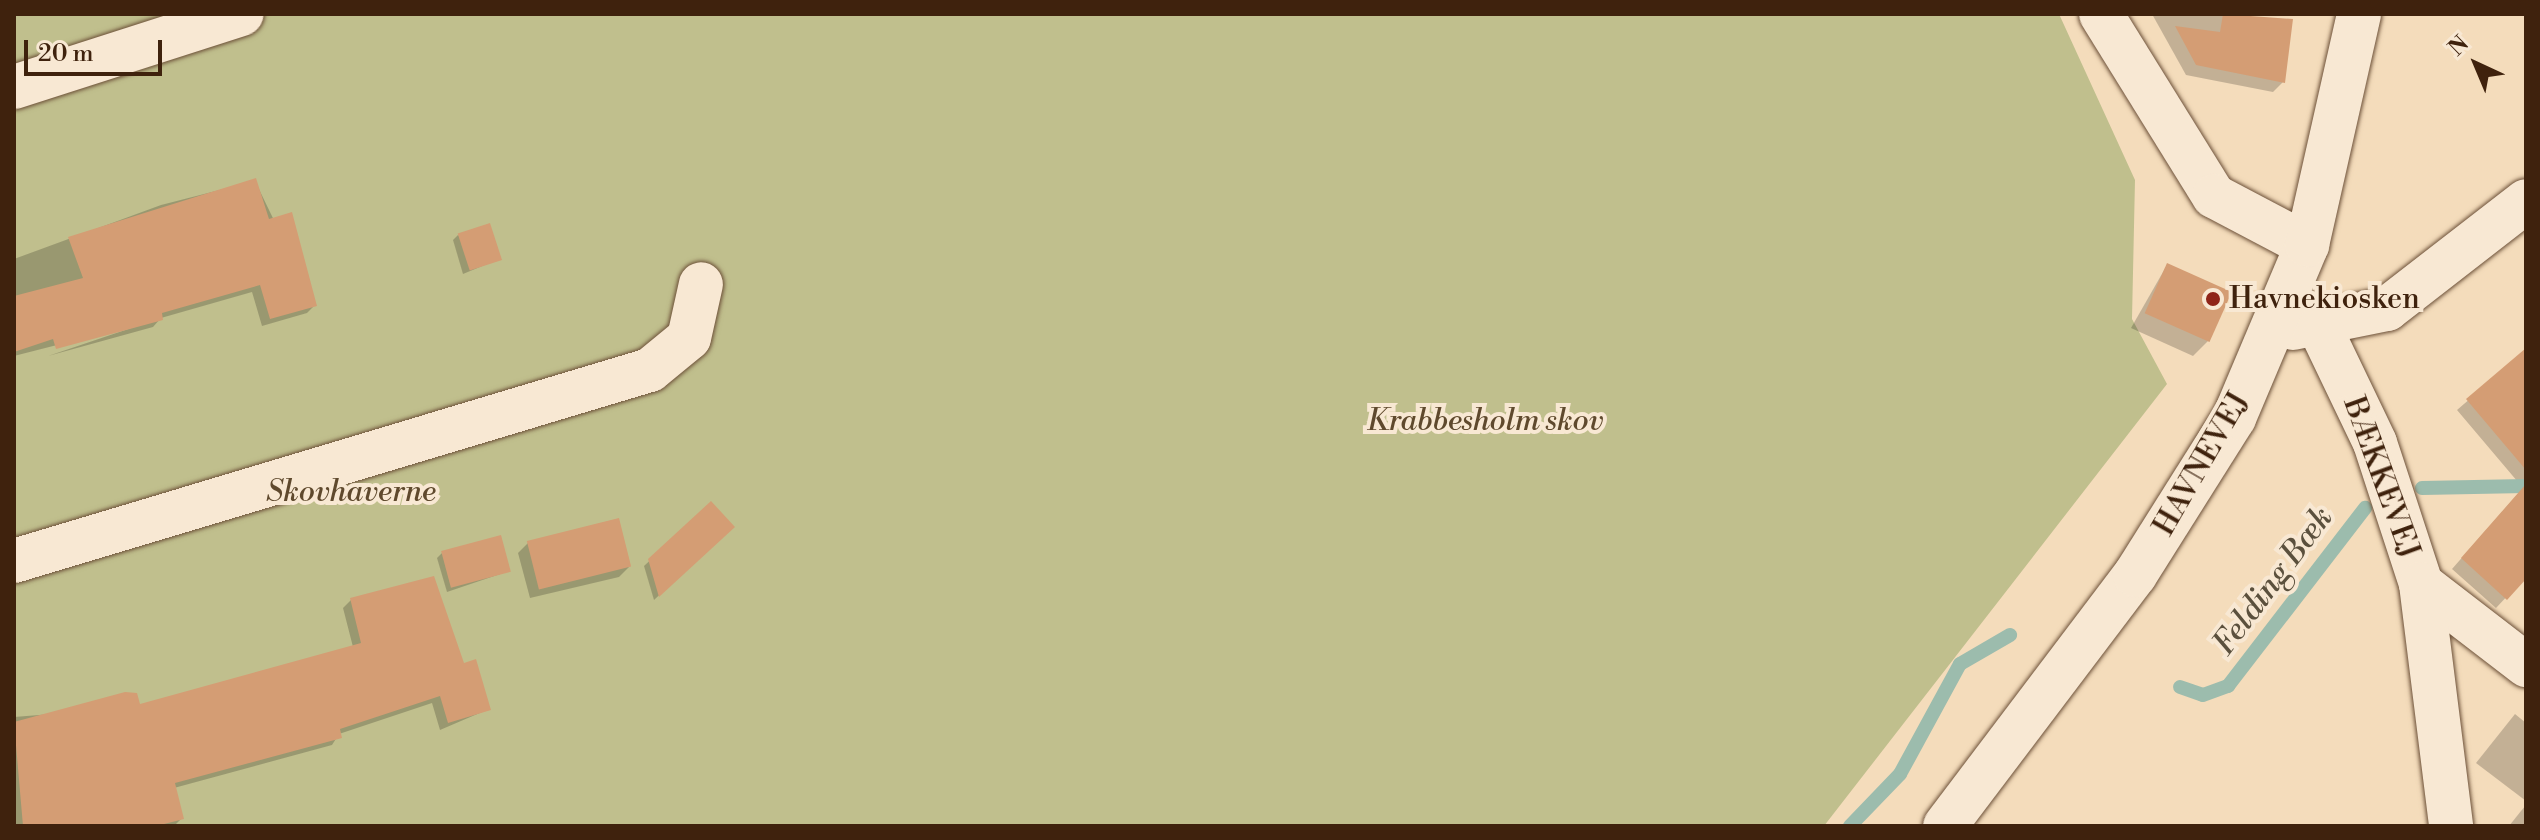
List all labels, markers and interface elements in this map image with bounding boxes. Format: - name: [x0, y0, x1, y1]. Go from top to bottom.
- scale bar: [28, 24, 166, 74]
- north arrow: [2436, 24, 2516, 104]
- text: N: [2443, 31, 2475, 62]
- text: 20 m: [38, 39, 94, 69]
- place label: Havnekiosken: [2229, 281, 2420, 317]
- marker: Havnekiosken: [2204, 290, 2222, 308]
- street label: HAVNEVEJ: [2146, 386, 2258, 542]
- street label: BÆKKEVEJ: [2335, 392, 2427, 564]
- park label: Krabbesholm skov: [1367, 403, 1603, 439]
- park label: Skovhaverne: [266, 474, 436, 510]
- water label: Felding Bæk: [2205, 499, 2341, 663]

